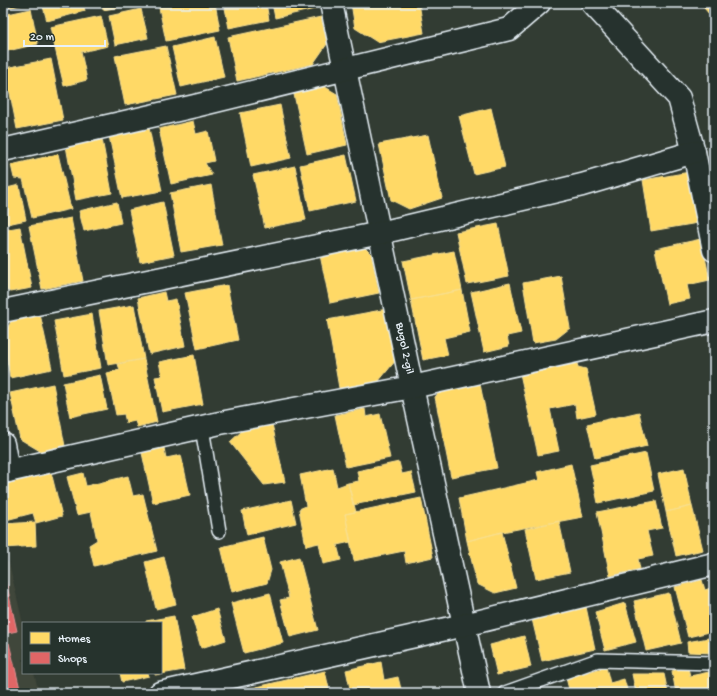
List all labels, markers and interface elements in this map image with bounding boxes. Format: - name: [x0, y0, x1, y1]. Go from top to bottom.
- scale bar: [24, 22, 105, 48]
- text: 20 m: [30, 31, 55, 45]
- street label: Bugol 2-gil: [391, 320, 416, 376]
- legend: [22, 622, 162, 674]
- text: Homes: [58, 633, 91, 647]
- text: Shops: [58, 653, 87, 667]

